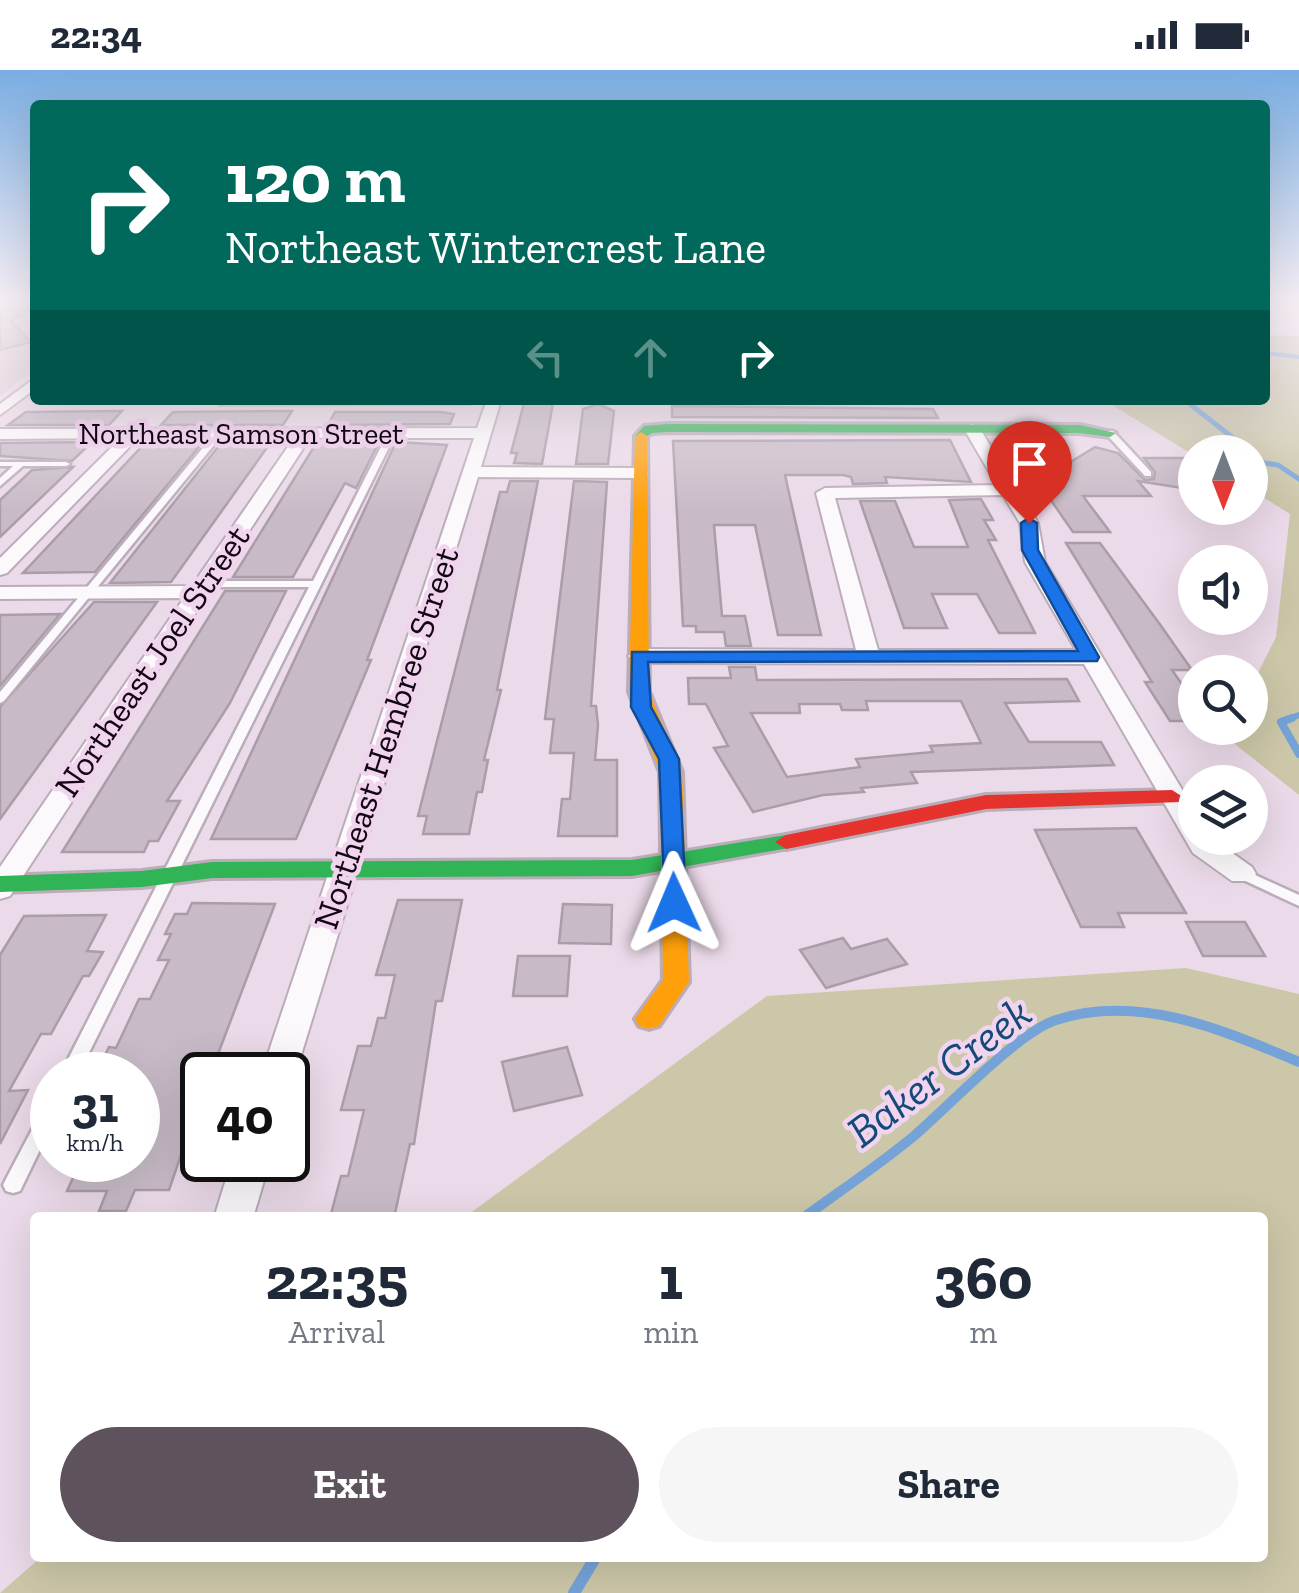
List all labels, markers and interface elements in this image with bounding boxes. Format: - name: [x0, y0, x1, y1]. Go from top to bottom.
- text: 22:34: [50, 12, 142, 58]
- text: 120 m: [225, 136, 406, 220]
- icon: right: [60, 140, 190, 270]
- text: Northeast Wintercrest Lane: [225, 221, 766, 275]
- icon: left: [518, 330, 573, 385]
- icon: ahead: [623, 330, 678, 385]
- icon: right: [728, 330, 783, 385]
- street label: Northeast Samson Street: [78, 416, 404, 452]
- pin: [987, 421, 1072, 524]
- north arrow: [1178, 435, 1268, 525]
- map controls: [1178, 435, 1268, 855]
- icon: arrive: [1002, 436, 1057, 491]
- street label: Northeast Joel Street: [46, 517, 258, 805]
- street label: Northeast Hembree Street: [304, 542, 468, 934]
- button: sound: [1178, 545, 1268, 635]
- button: search: [1178, 655, 1268, 745]
- button: layers: [1178, 765, 1268, 855]
- position arrow: [622, 851, 726, 955]
- water label: Baker Creek: [836, 985, 1042, 1159]
- speed limit sign: 40: [180, 1052, 310, 1182]
- text: 31: [72, 1075, 118, 1135]
- text: km/h: [66, 1127, 124, 1157]
- text: 22:35: [265, 1242, 408, 1314]
- text: 1: [659, 1242, 683, 1314]
- text: 360: [934, 1242, 1033, 1314]
- text: Arrival: [289, 1313, 385, 1351]
- text: min: [644, 1313, 698, 1351]
- text: m: [969, 1313, 997, 1351]
- button: Exit: [60, 1427, 639, 1542]
- button: Share: [659, 1427, 1238, 1542]

